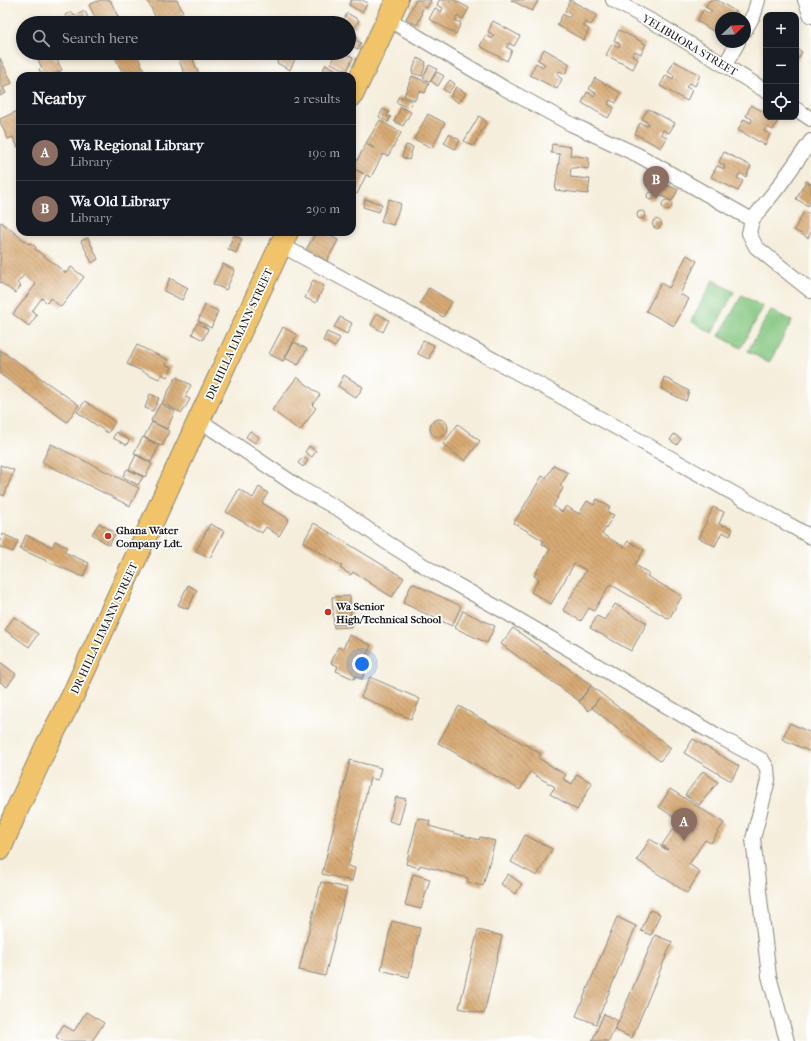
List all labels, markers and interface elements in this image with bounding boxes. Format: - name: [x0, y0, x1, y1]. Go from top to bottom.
- street label: YELIBUORA STREET: [639, 11, 740, 79]
- north arrow: [715, 12, 751, 48]
- map controls: [763, 12, 799, 120]
- button: +: [763, 12, 799, 48]
- search box: [16, 16, 356, 60]
- icon: search: [30, 27, 52, 49]
- text: Search here: [62, 29, 138, 47]
- button: −: [763, 48, 799, 84]
- button: locate: [763, 84, 799, 120]
- text: Nearby: [32, 88, 86, 108]
- text: 2 results: [294, 91, 340, 106]
- text: Wa Regional Library: [70, 136, 204, 154]
- text: A: [41, 145, 49, 160]
- text: 190 m: [308, 145, 340, 160]
- text: Library: [70, 154, 112, 169]
- pin: B: [643, 166, 669, 199]
- text: Wa Old Library: [70, 192, 170, 210]
- text: B: [41, 201, 49, 216]
- text: 290 m: [306, 201, 340, 216]
- text: Library: [70, 210, 112, 225]
- street label: DR HILLA LIMANN STREET: [203, 266, 276, 402]
- place label: Ghana Water Company Ldt.: [116, 524, 182, 550]
- marker: Ghana Water Company Ldt.: [103, 531, 113, 541]
- street label: DR HILLA LIMANN STREET: [68, 560, 141, 696]
- place label: Wa Senior High/Technical School: [335, 600, 442, 626]
- marker: Wa Senior High/Technical School: [323, 607, 333, 617]
- your location: [352, 654, 372, 674]
- pin: A: [671, 808, 697, 841]

